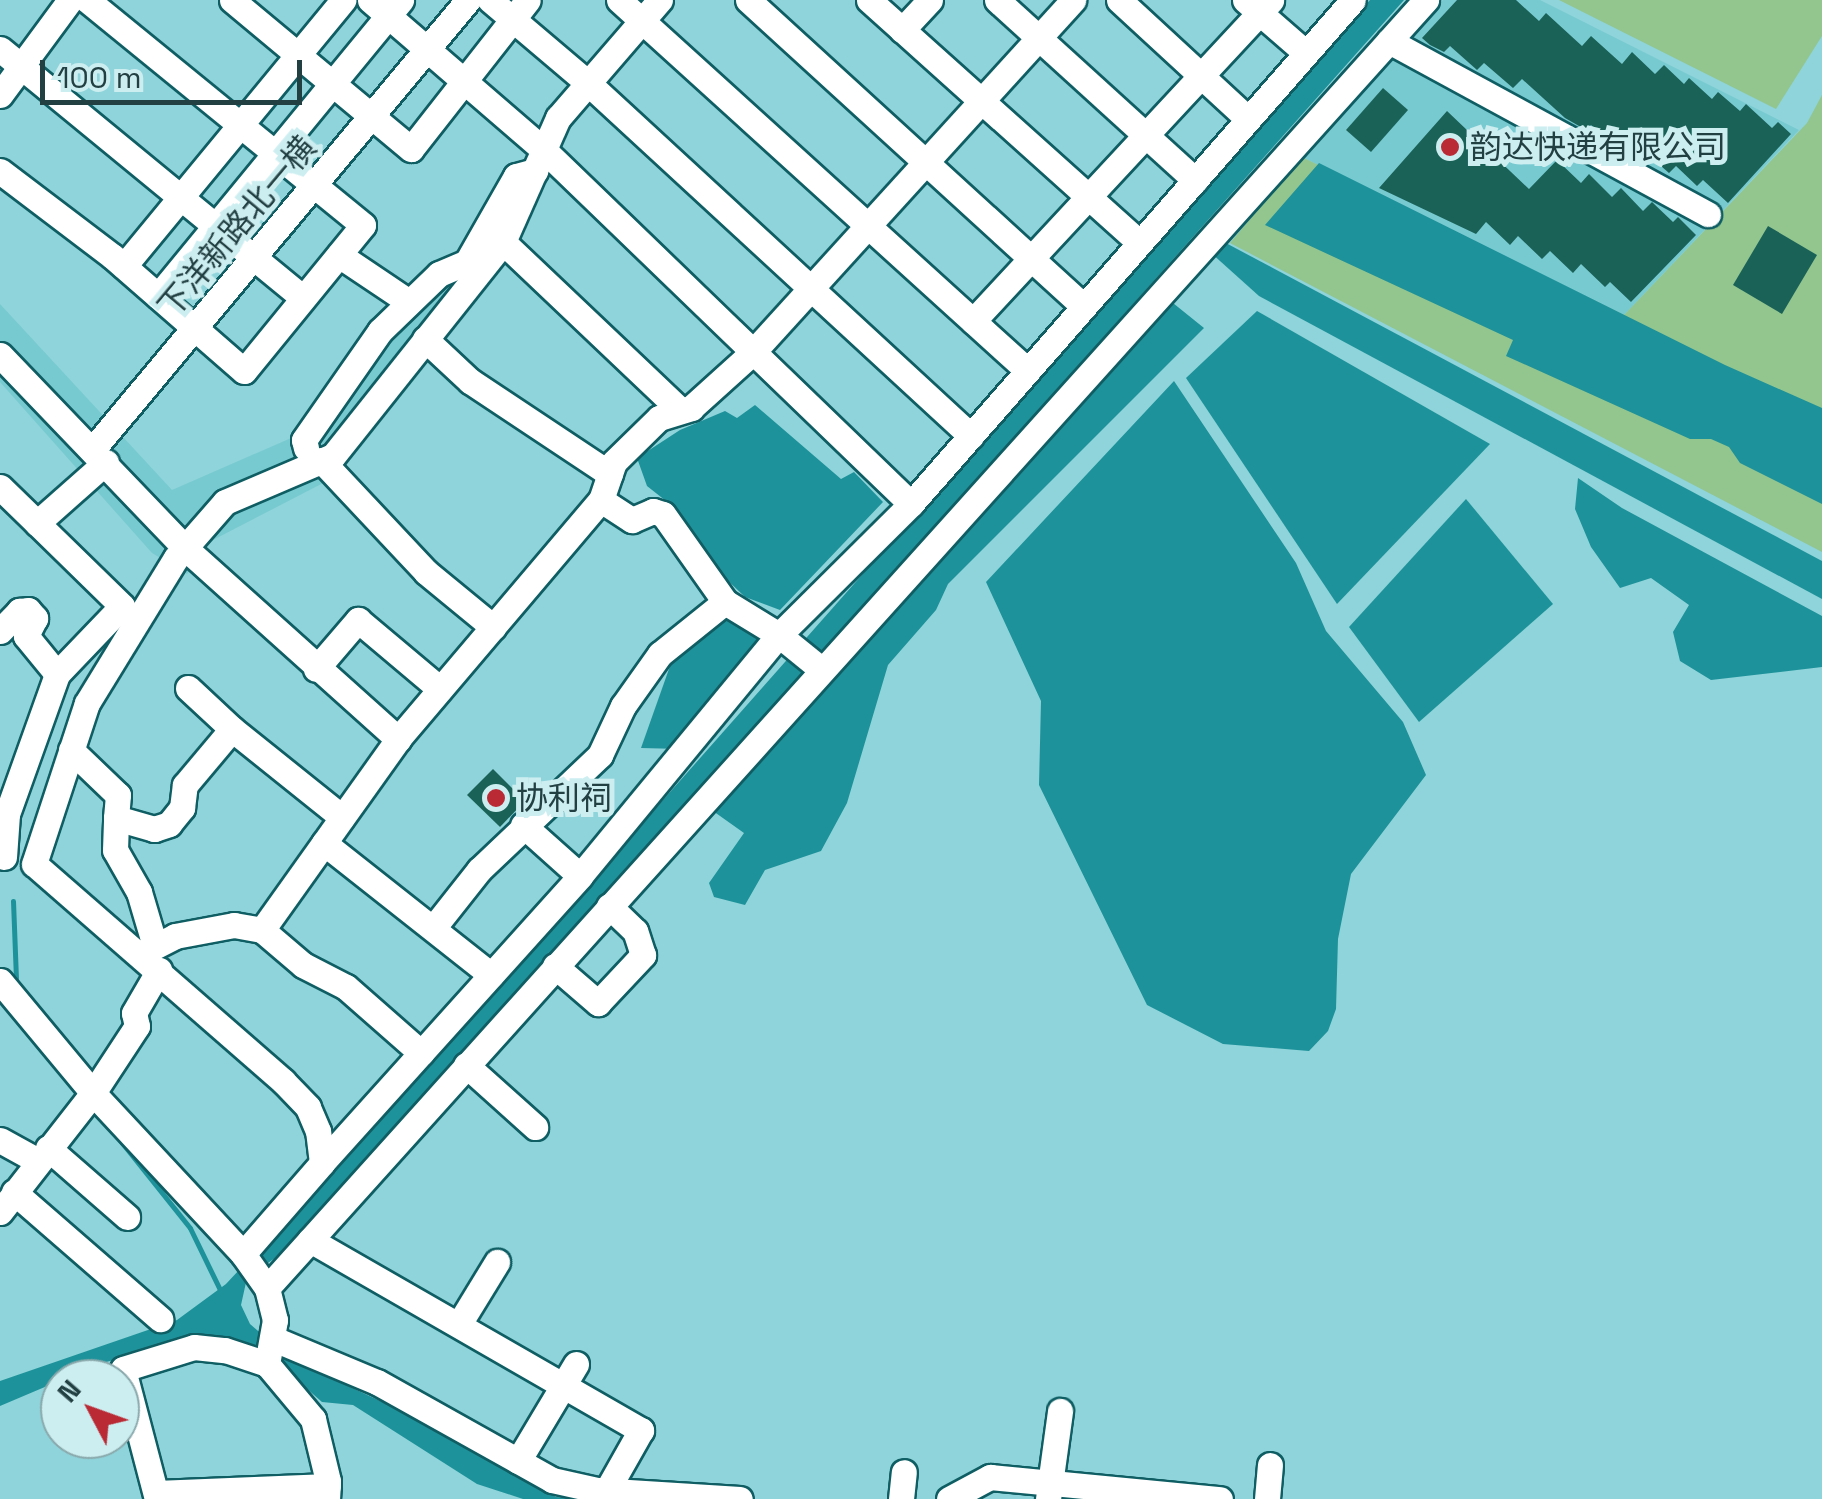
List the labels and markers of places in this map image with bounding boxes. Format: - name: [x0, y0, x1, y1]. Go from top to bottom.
- place label: 韵达快递有限公司: [1470, 128, 1726, 166]
- marker: 韵达快递有限公司: [1439, 136, 1461, 158]
- place label: 协利祠: [516, 779, 612, 817]
- marker: 协利祠: [485, 787, 507, 809]

